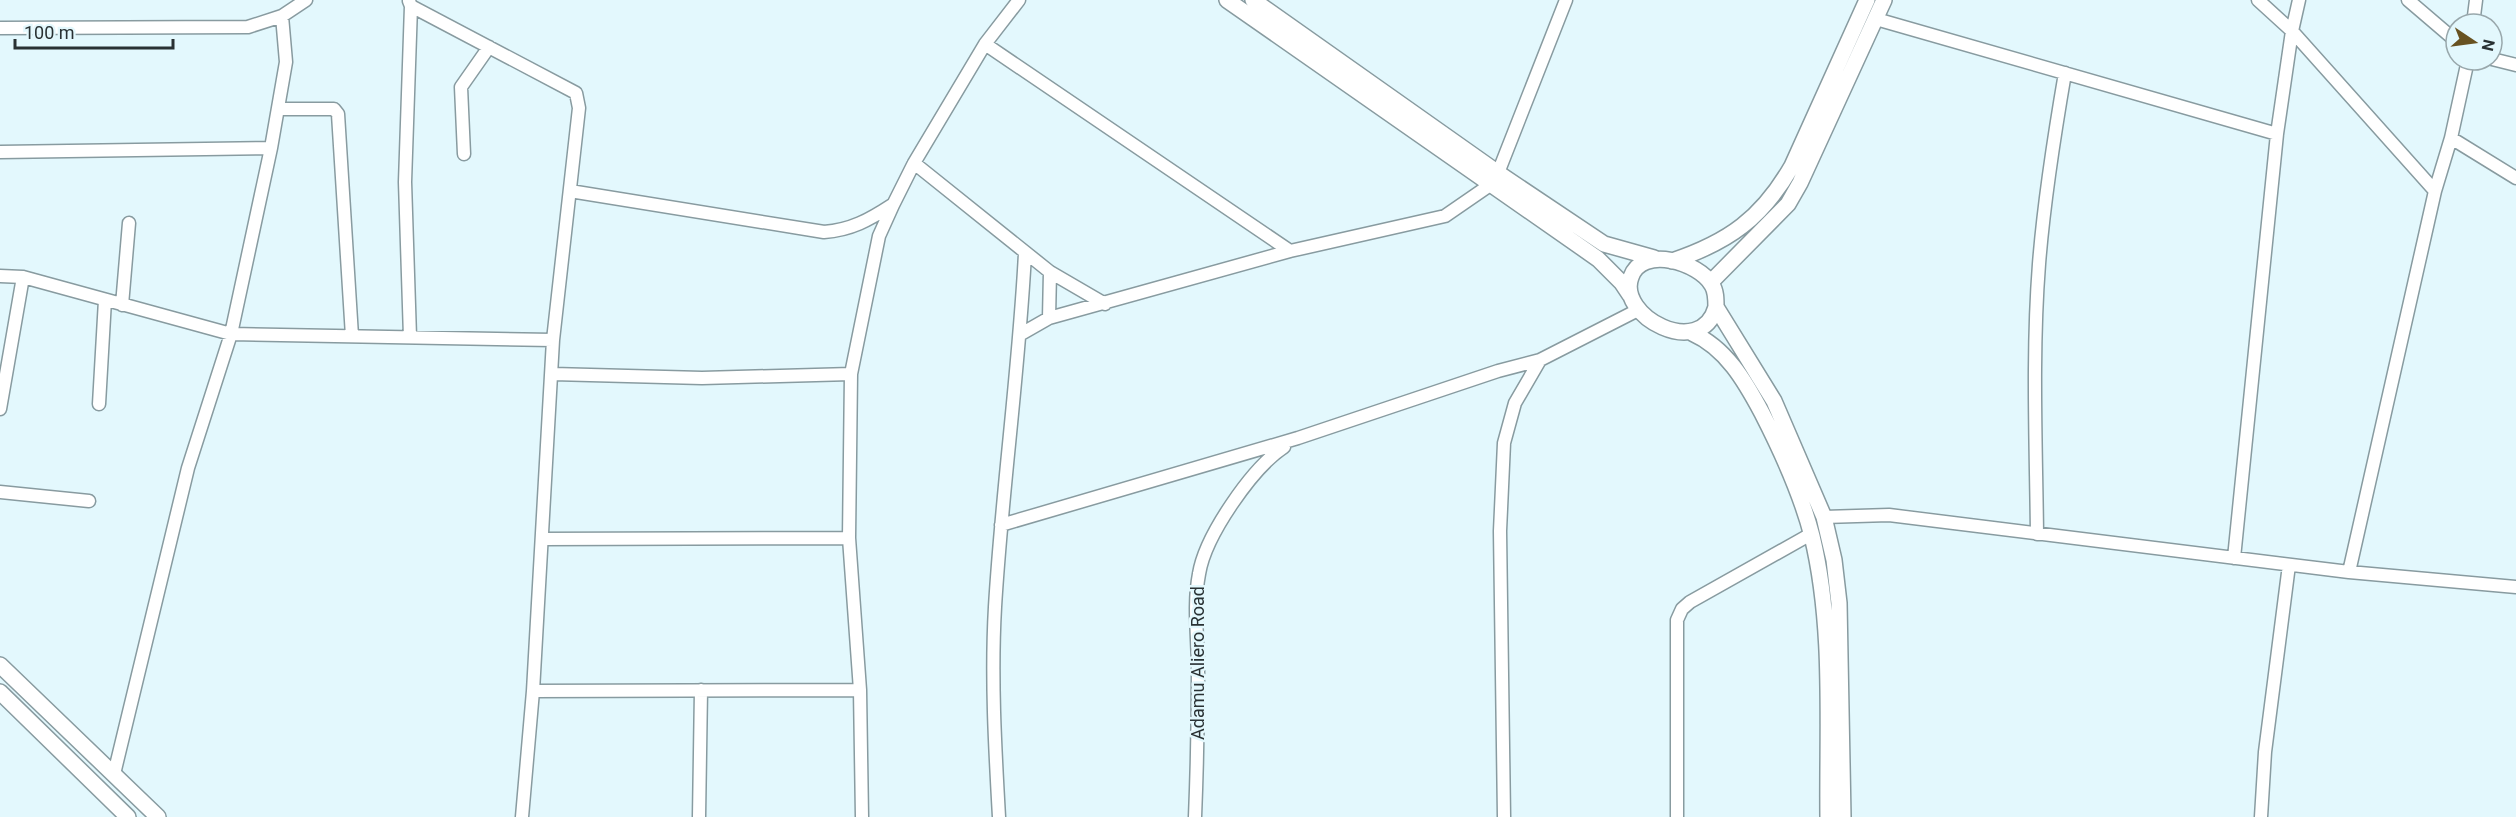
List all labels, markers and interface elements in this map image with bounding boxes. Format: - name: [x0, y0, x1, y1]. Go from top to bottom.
- scale bar: [15, 12, 172, 50]
- north arrow: [2444, 12, 2504, 72]
- text: 100 m: [24, 22, 75, 43]
- text: N: [2478, 38, 2499, 53]
- street label: Adamu Aliero Road: [1187, 586, 1208, 740]

